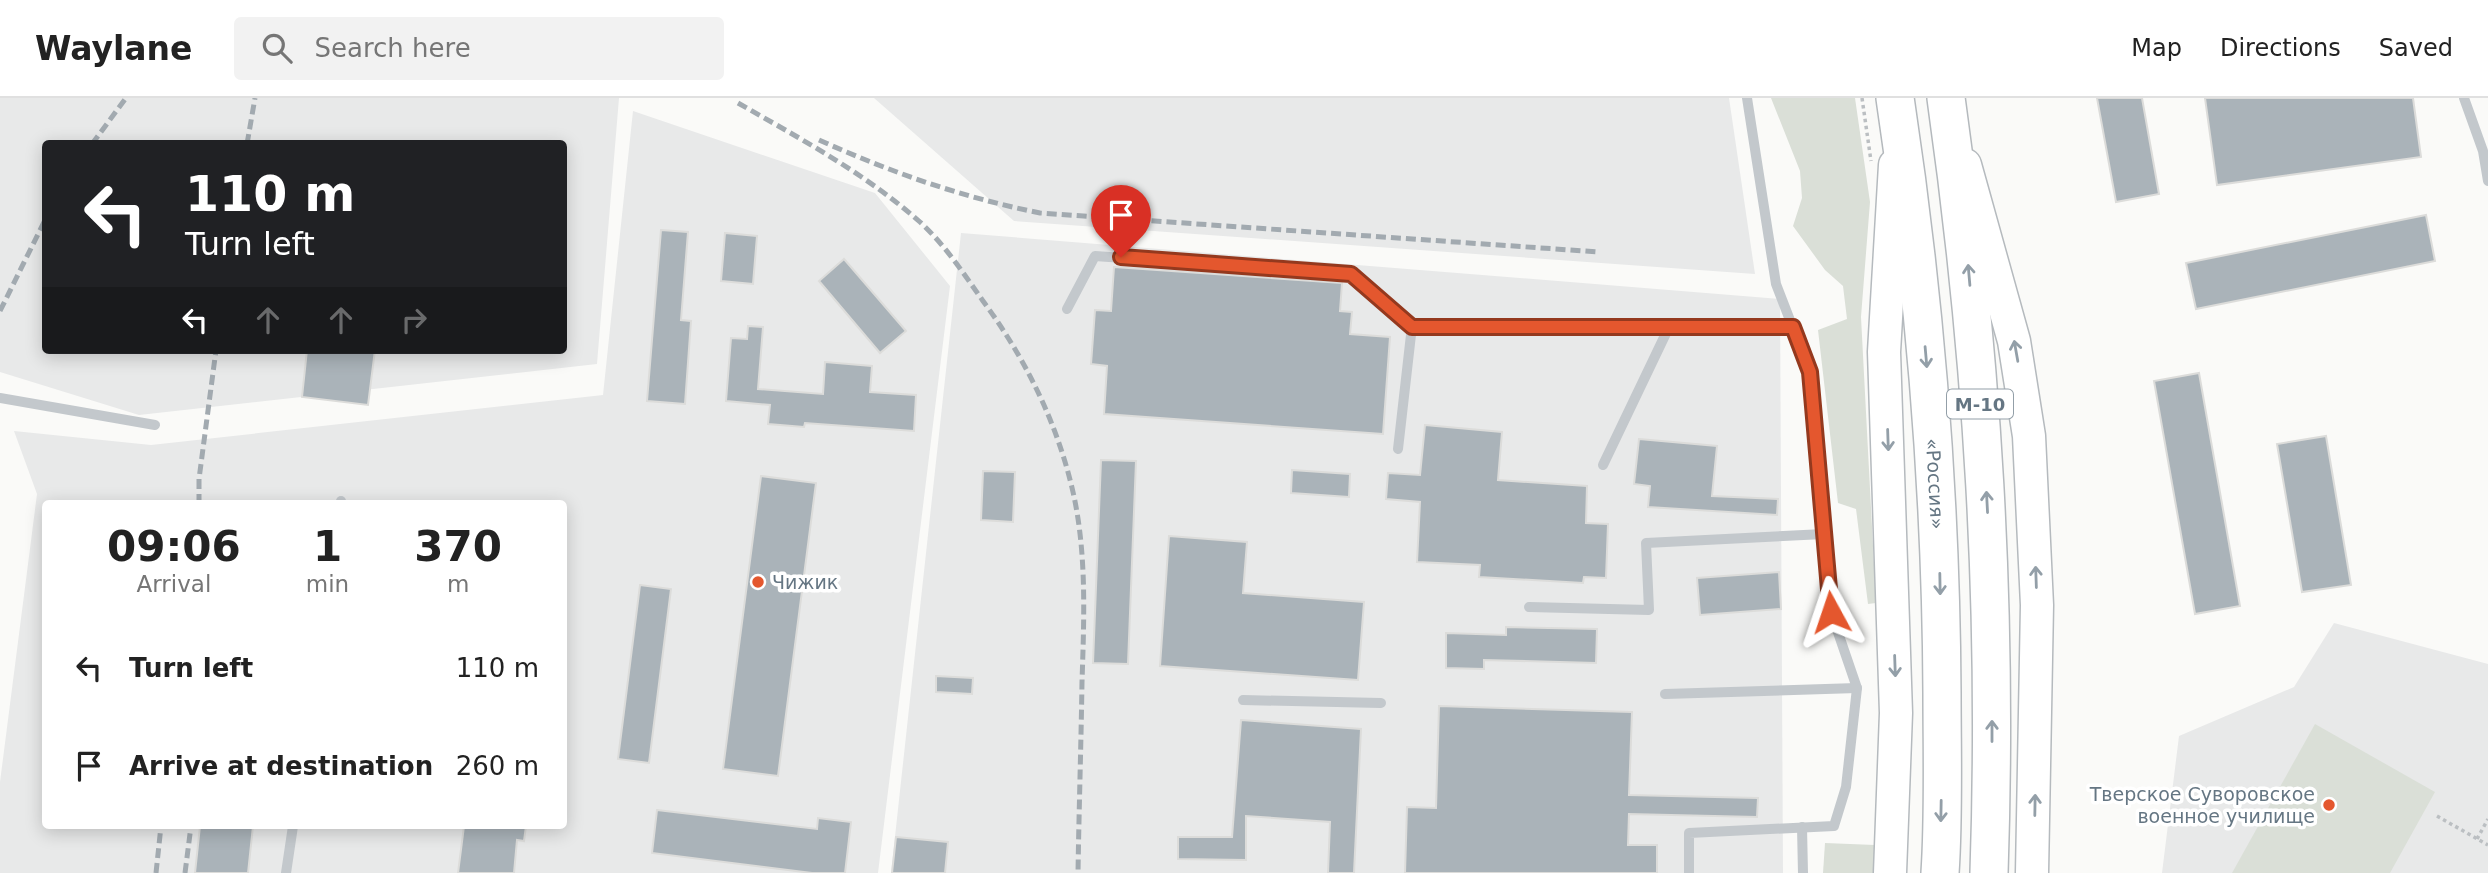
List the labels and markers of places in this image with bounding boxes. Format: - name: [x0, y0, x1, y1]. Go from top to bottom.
- pin: [1091, 185, 1151, 257]
- place label: Чижик: [772, 571, 838, 593]
- marker: Чижик: [750, 574, 766, 590]
- place label: Тверское Суворовское военное училище: [2089, 783, 2315, 827]
- marker: Тверское Суворовское военное училище: [2321, 797, 2337, 813]

